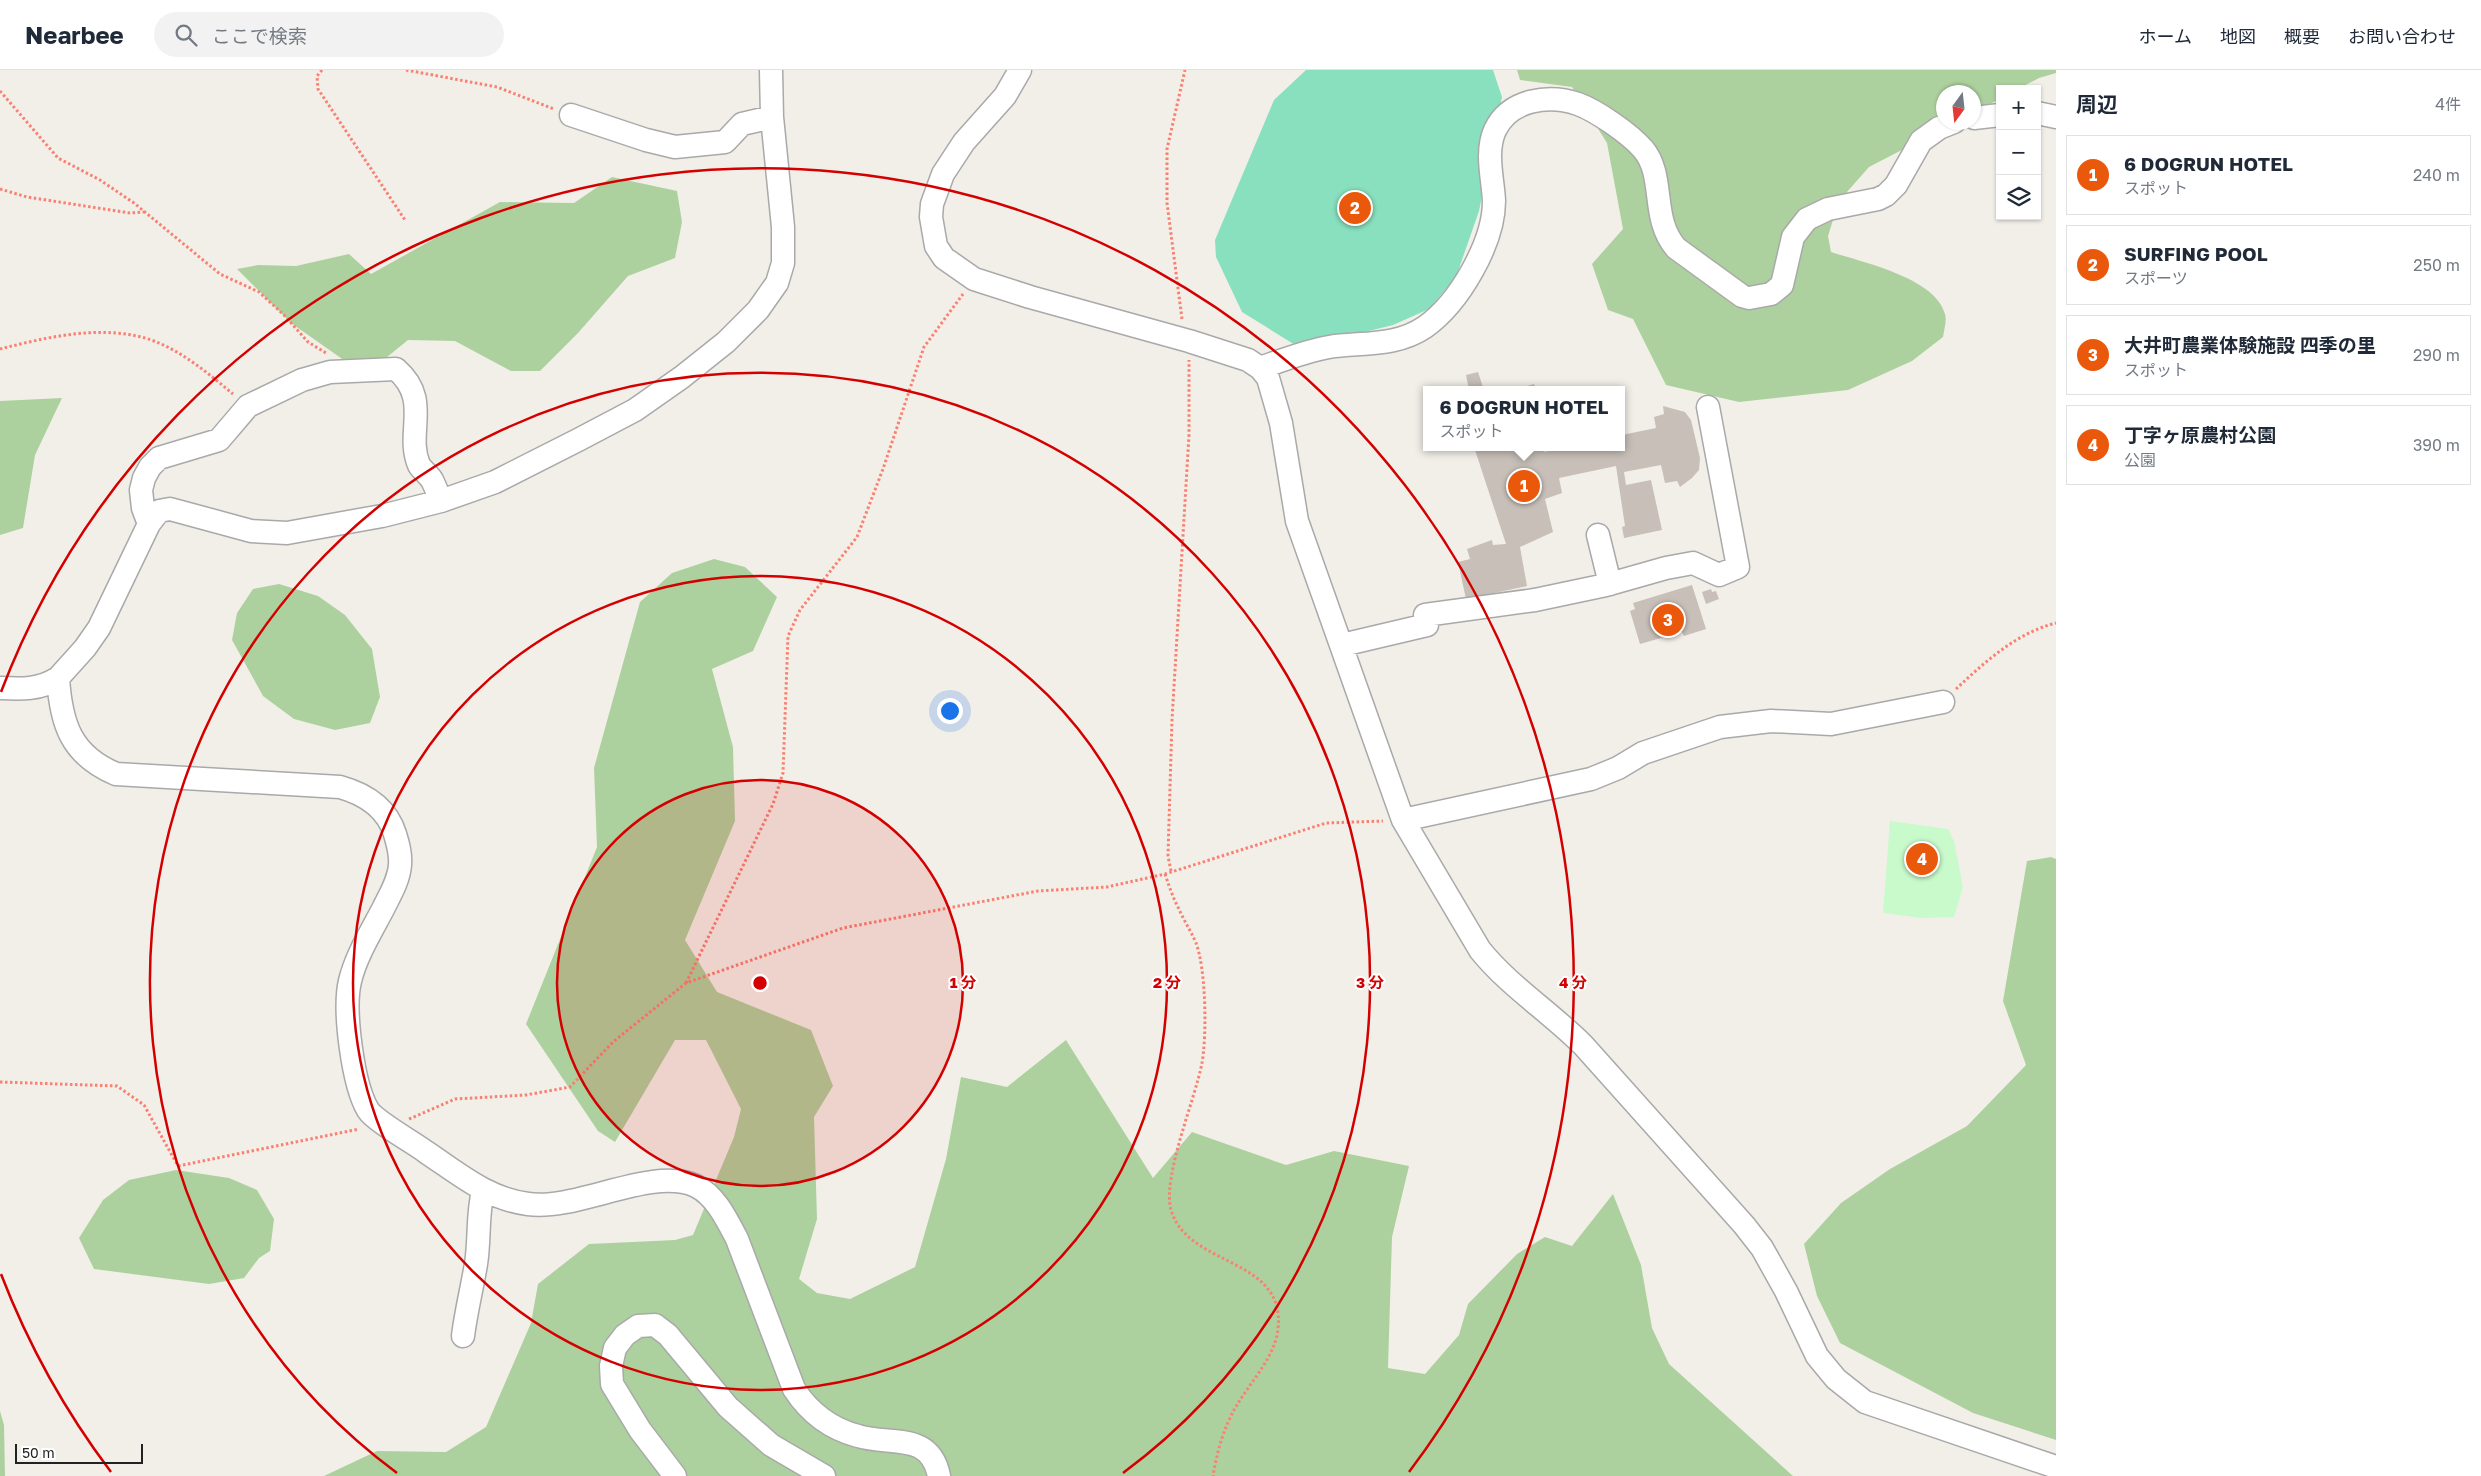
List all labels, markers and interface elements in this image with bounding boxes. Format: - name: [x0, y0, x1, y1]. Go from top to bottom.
- search box: [154, 12, 504, 57]
- text: Nearbee: [25, 20, 124, 49]
- icon: search: [172, 21, 200, 49]
- text: ここで検索: [212, 24, 307, 47]
- text: ホーム: [2139, 25, 2192, 47]
- text: 地図: [2220, 25, 2256, 47]
- text: 概要: [2284, 25, 2320, 47]
- text: お問い合わせ: [2348, 25, 2456, 47]
- north arrow: [1936, 85, 1981, 130]
- map controls: [1996, 85, 2041, 220]
- button: +: [1996, 85, 2041, 130]
- text: 周辺: [2076, 91, 2118, 117]
- text: 4件: [2435, 94, 2461, 114]
- button: −: [1996, 130, 2041, 175]
- text: 6 DOGRUN HOTEL: [2124, 152, 2293, 175]
- text: 1: [2089, 165, 2097, 185]
- text: 240 m: [2413, 165, 2460, 185]
- button: layers: [1996, 175, 2041, 220]
- text: スポット: [2124, 178, 2188, 198]
- pin: 2: [1339, 189, 1371, 227]
- text: SURFING POOL: [2124, 242, 2268, 265]
- text: 2: [2088, 255, 2098, 275]
- text: 250 m: [2413, 255, 2460, 275]
- text: スポーツ: [2124, 268, 2188, 288]
- text: 大井町農業体験施設 四季の里: [2124, 333, 2376, 356]
- text: 3: [2088, 345, 2098, 365]
- text: 290 m: [2413, 345, 2460, 365]
- text: スポット: [2124, 360, 2188, 380]
- popup: [1423, 386, 1625, 451]
- text: 6 DOGRUN HOTEL: [1440, 395, 1608, 418]
- text: スポット: [1440, 421, 1504, 441]
- text: 丁字ヶ原農村公園: [2124, 423, 2276, 446]
- text: 4: [2088, 435, 2098, 455]
- text: 390 m: [2413, 435, 2460, 455]
- text: 公園: [2124, 450, 2156, 470]
- pin: 1: [1508, 467, 1540, 505]
- pin: 3: [1652, 601, 1684, 639]
- your location: [937, 698, 963, 724]
- pin: 4: [1906, 840, 1938, 878]
- text: 1 分: [950, 973, 976, 991]
- text: 2 分: [1153, 973, 1181, 991]
- text: 3 分: [1356, 973, 1384, 991]
- text: 4 分: [1559, 973, 1587, 991]
- centre of rings: [751, 974, 769, 992]
- scale bar: [15, 1441, 142, 1464]
- text: 50 m: [22, 1444, 55, 1461]

